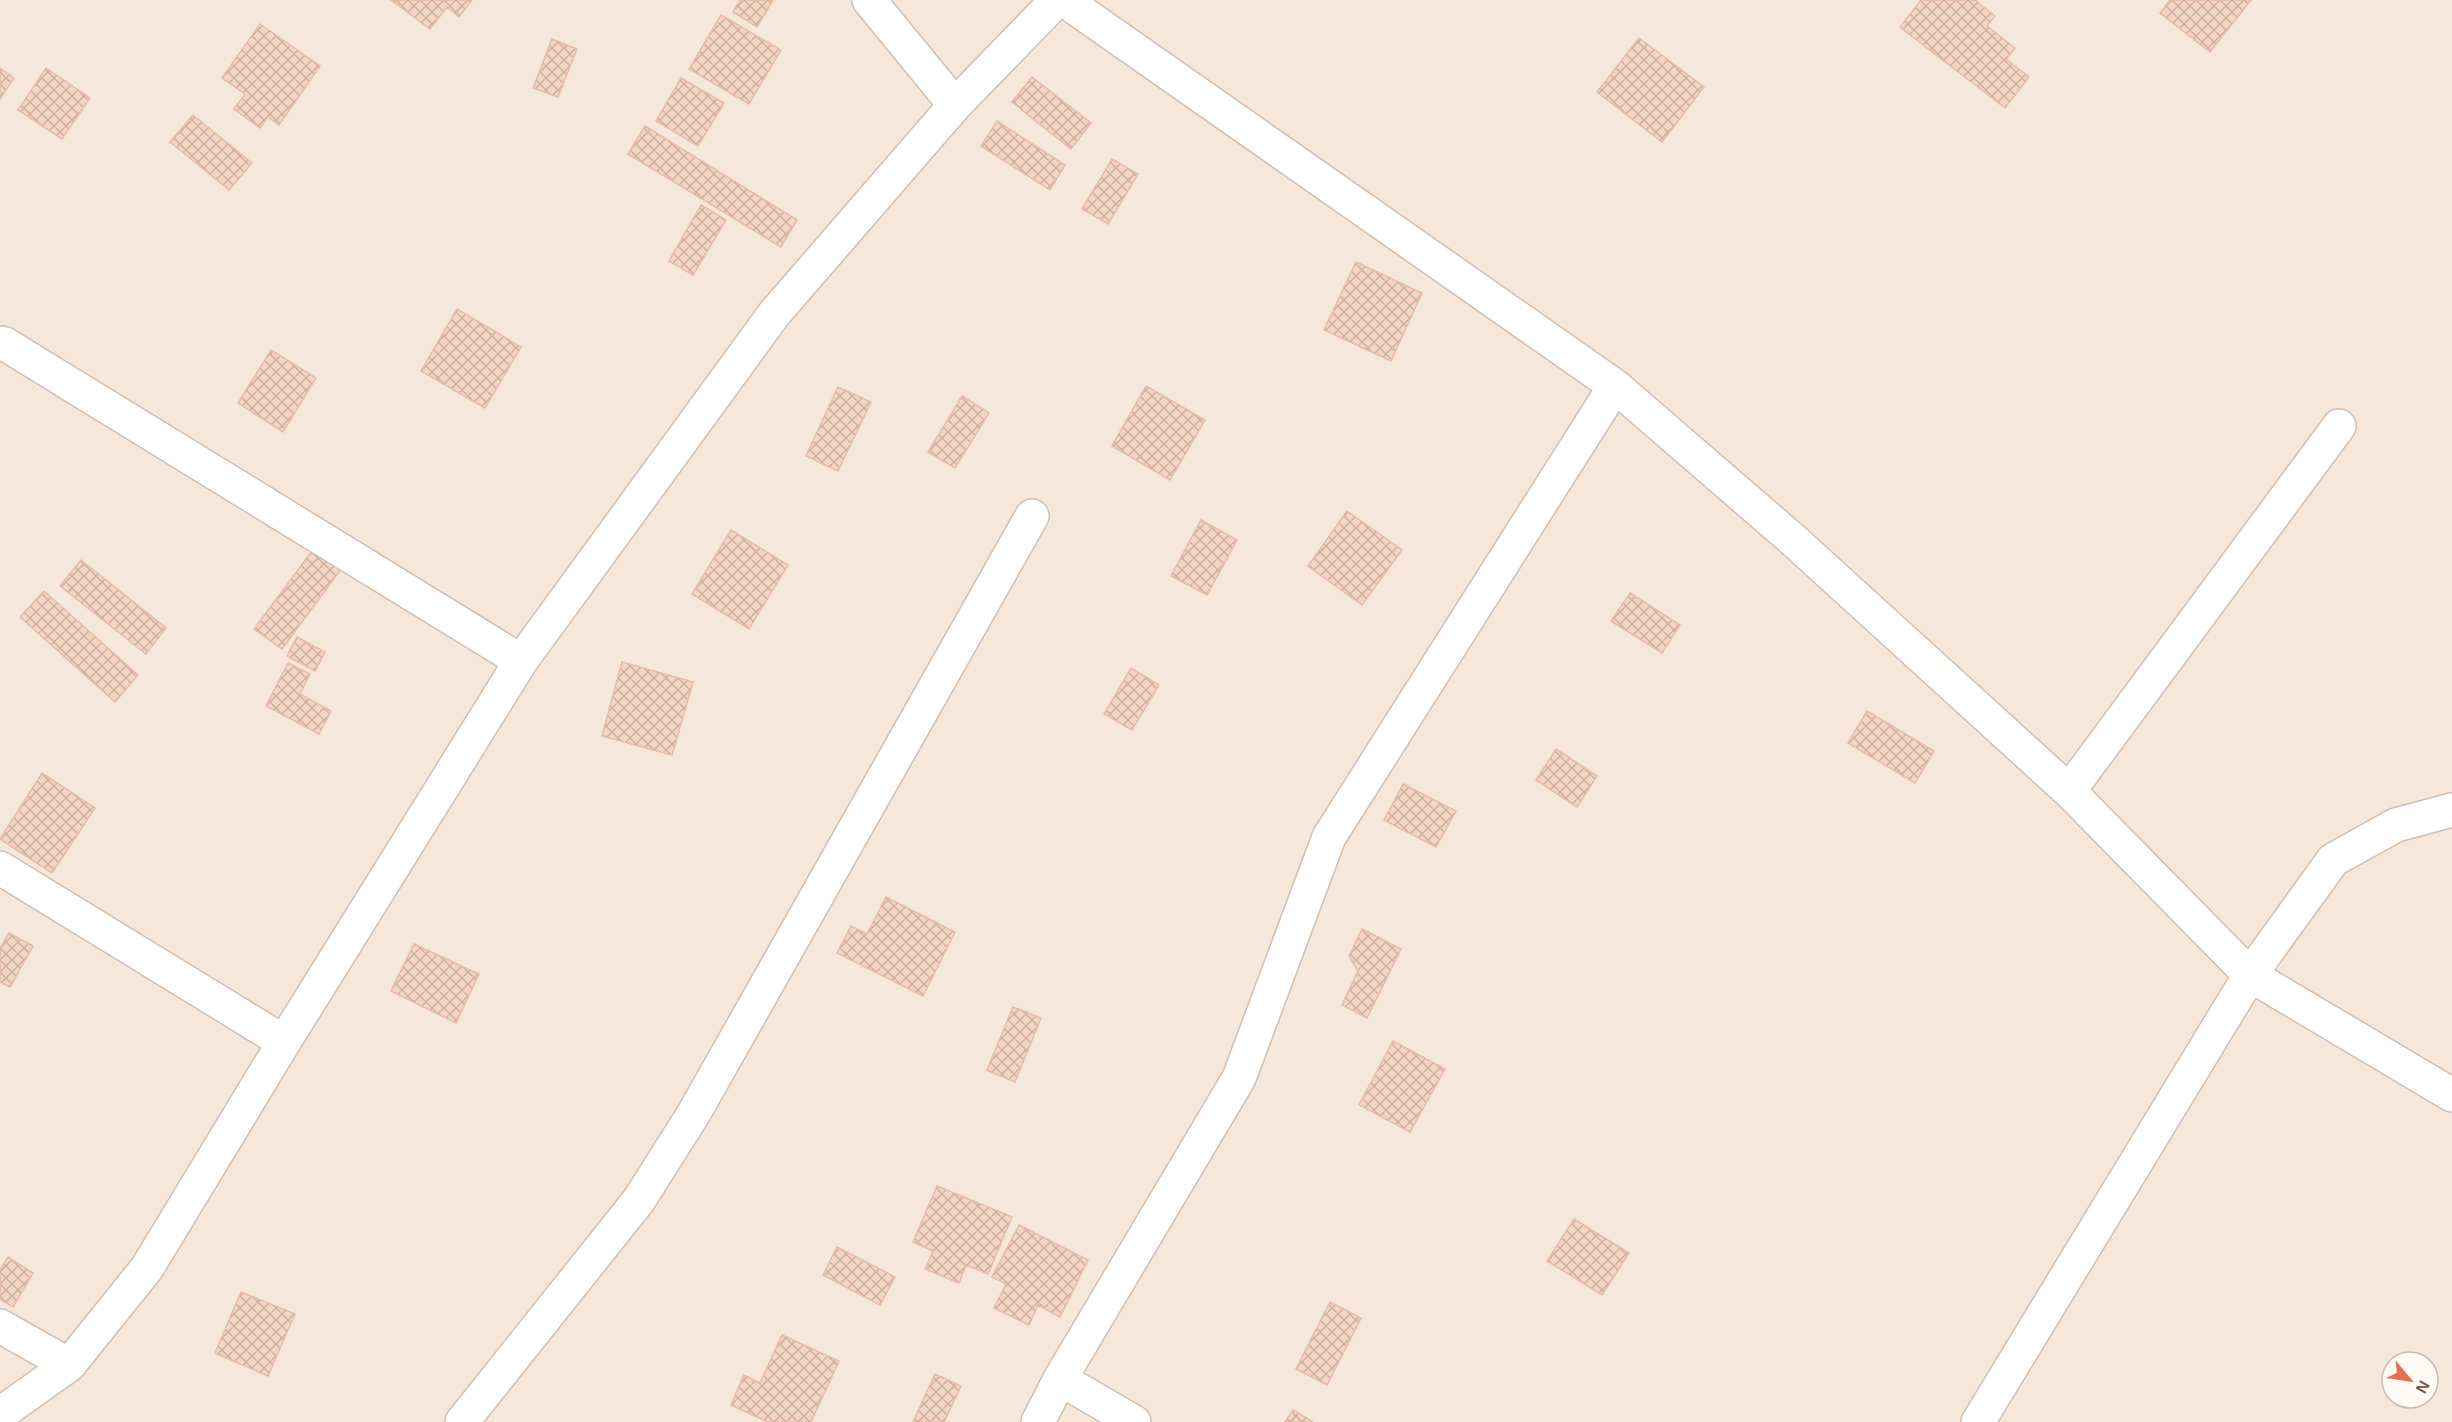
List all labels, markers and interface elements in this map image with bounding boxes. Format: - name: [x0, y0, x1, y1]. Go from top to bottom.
- north arrow: [2380, 1350, 2440, 1410]
- text: N: [2412, 1378, 2433, 1396]

